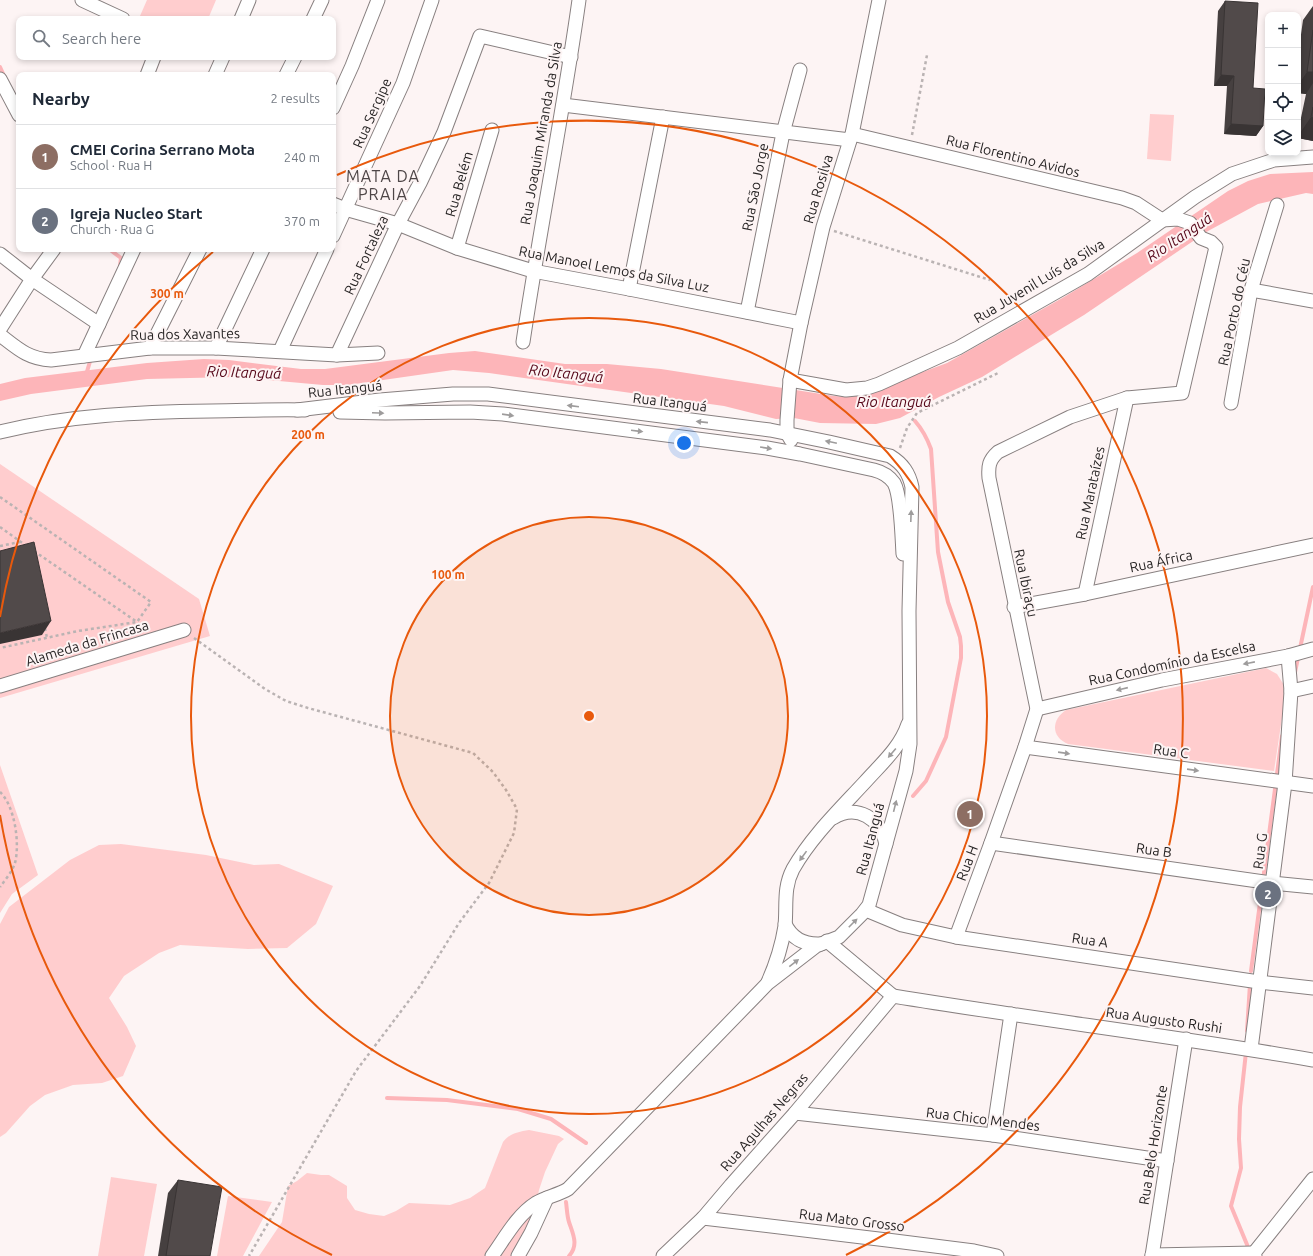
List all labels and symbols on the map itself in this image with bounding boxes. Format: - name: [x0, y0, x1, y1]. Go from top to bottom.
- street label: Rua Joaquim Miranda da Silva: [517, 40, 565, 226]
- street label: Rua Sergipe: [349, 76, 395, 150]
- street label: Rua Florentino Avidos: [944, 132, 1082, 180]
- street label: Rua São Jorge: [739, 142, 771, 232]
- street label: Rua Belém: [442, 149, 476, 219]
- street label: Rua Rosilva: [800, 153, 836, 225]
- district label: MATA DA PRAIA: [346, 167, 420, 203]
- water label: Rio Itanguá: [1143, 209, 1215, 265]
- street label: Rua Fortaleza: [341, 213, 391, 297]
- street label: Rua Juvenil Luís da Silva: [971, 236, 1107, 326]
- street label: Rua Manoel Lemos da Silva Luz: [518, 243, 710, 295]
- street label: Rua Porto do Céu: [1215, 257, 1253, 367]
- text: 300 m: [150, 287, 184, 300]
- street label: Rua dos Xavantes: [130, 325, 240, 343]
- water label: Rio Itanguá: [528, 361, 604, 385]
- water label: Rio Itanguá: [206, 362, 282, 382]
- street label: Rua Itanguá: [307, 377, 383, 401]
- street label: Rua Itanguá: [632, 390, 708, 414]
- water label: Rio Itanguá: [857, 393, 931, 410]
- one-way arrow: [567, 403, 580, 409]
- one-way arrow: [372, 410, 385, 416]
- one-way arrow: [502, 412, 514, 418]
- one-way arrow: [696, 418, 709, 425]
- text: 200 m: [291, 428, 325, 441]
- one-way arrow: [631, 428, 643, 434]
- your location: [674, 433, 694, 453]
- one-way arrow: [825, 439, 837, 445]
- one-way arrow: [759, 445, 772, 451]
- street label: Rua Marataízes: [1072, 445, 1108, 541]
- one-way arrow: [908, 510, 915, 522]
- street label: Rua África: [1128, 546, 1194, 575]
- street label: Rua Ibiraçu: [1011, 547, 1041, 619]
- text: 100 m: [431, 568, 465, 581]
- street label: Alameda da Frincasa: [24, 617, 150, 669]
- street label: Rua Condomínio da Escelsa: [1087, 637, 1257, 689]
- one-way arrow: [1243, 660, 1255, 666]
- one-way arrow: [1116, 686, 1128, 692]
- centre of rings: [582, 709, 596, 723]
- street label: Rua C: [1152, 741, 1190, 761]
- one-way arrow: [887, 748, 896, 758]
- one-way arrow: [1058, 750, 1070, 756]
- one-way arrow: [1187, 767, 1199, 773]
- pin: 1: [957, 799, 983, 829]
- one-way arrow: [893, 800, 899, 812]
- street label: Rua Itanguá: [853, 801, 887, 877]
- street label: Rua G: [1250, 832, 1270, 870]
- street label: Rua B: [1135, 840, 1173, 860]
- street label: Rua H: [953, 843, 981, 883]
- one-way arrow: [798, 850, 807, 861]
- pin: 2: [1255, 879, 1281, 909]
- one-way arrow: [848, 918, 858, 928]
- street label: Rua A: [1071, 930, 1109, 950]
- one-way arrow: [789, 958, 800, 967]
- street label: Rua Augusto Rushi: [1105, 1004, 1223, 1036]
- street label: Rua Agulhas Negras: [717, 1070, 811, 1174]
- street label: Rua Belo Horizonte: [1136, 1084, 1170, 1206]
- street label: Rua Chico Mendes: [925, 1104, 1041, 1134]
- street label: Rua Mato Grosso: [798, 1206, 906, 1234]

